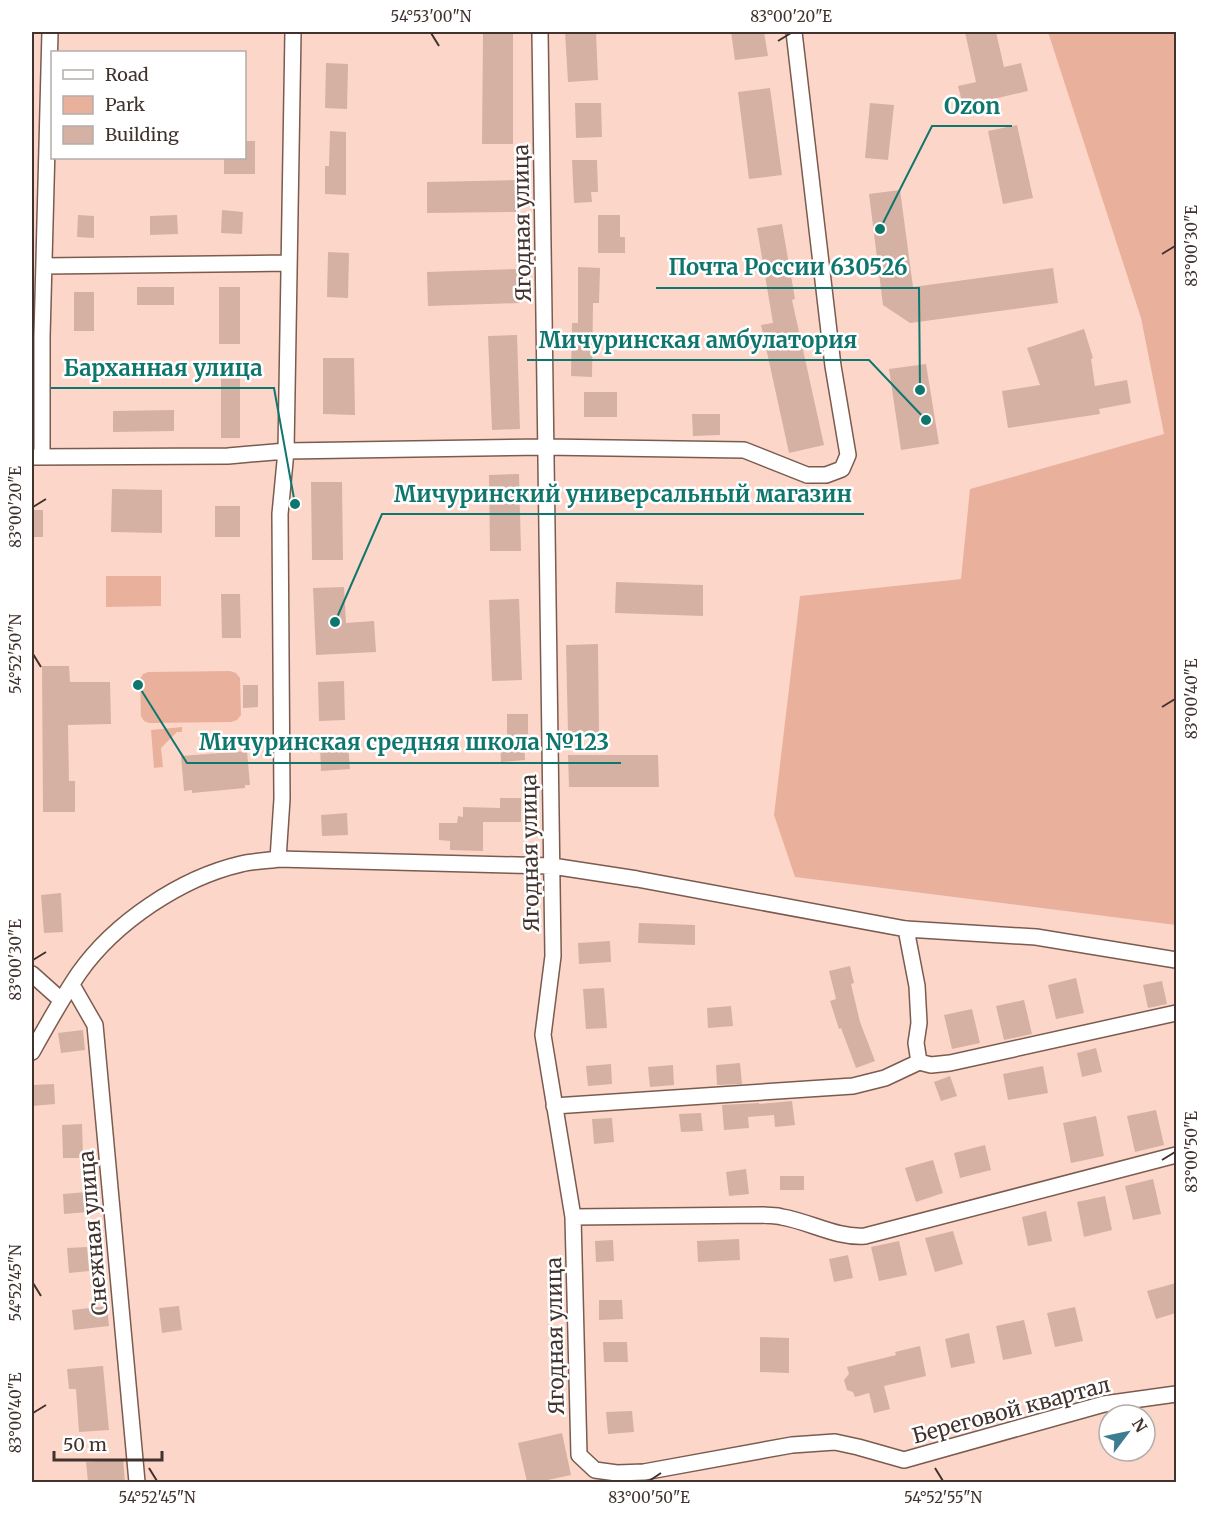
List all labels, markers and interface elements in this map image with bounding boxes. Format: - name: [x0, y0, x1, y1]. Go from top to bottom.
- text: 54°53'00"N: [391, 7, 472, 26]
- text: 83°00'20"E: [750, 7, 832, 26]
- legend: [51, 51, 246, 159]
- text: Road: [105, 63, 149, 86]
- callout: Ozon: [932, 86, 1012, 126]
- text: Ozon: [944, 92, 1000, 120]
- text: Park: [105, 93, 146, 116]
- text: Building: [105, 123, 179, 146]
- street label: Ягодная улица: [507, 144, 537, 302]
- text: 83°00'30"E: [1182, 205, 1201, 287]
- callout: Почта России 630526: [656, 248, 919, 288]
- text: Почта России 630526: [669, 253, 908, 281]
- callout: Мичуринская амбулатория: [527, 320, 869, 360]
- text: Мичуринская амбулатория: [539, 326, 857, 354]
- callout: Барханная улица: [51, 348, 274, 388]
- text: Барханная улица: [64, 354, 262, 382]
- text: 83°00'20"E: [6, 466, 25, 548]
- callout: Мичуринский универсальный магазин: [382, 474, 864, 514]
- text: Мичуринский универсальный магазин: [394, 480, 852, 508]
- text: 54°52'50"N: [6, 614, 25, 694]
- text: 83°00'40"E: [1182, 658, 1201, 739]
- callout: Мичуринская средняя школа №123: [187, 723, 621, 763]
- text: Мичуринская средняя школа №123: [199, 728, 609, 756]
- street label: Ягодная улица: [515, 774, 545, 932]
- text: 83°00'30"E: [6, 919, 25, 1001]
- text: 83°00'50"E: [1182, 1111, 1201, 1193]
- street label: Снежная улица: [72, 1149, 114, 1317]
- text: 54°52'45"N: [6, 1244, 25, 1322]
- street label: Ягодная улица: [540, 1257, 570, 1415]
- street label: Береговой квартал: [909, 1371, 1113, 1449]
- text: 83°00'40"E: [6, 1372, 25, 1453]
- north arrow: [1097, 1403, 1157, 1463]
- text: N: [1128, 1414, 1152, 1436]
- scale bar: [54, 1424, 162, 1462]
- text: 50 m: [63, 1433, 107, 1456]
- text: 54°52'45"N: [118, 1488, 196, 1507]
- text: 83°00'50"E: [608, 1488, 690, 1507]
- text: 54°52'55"N: [904, 1488, 983, 1507]

